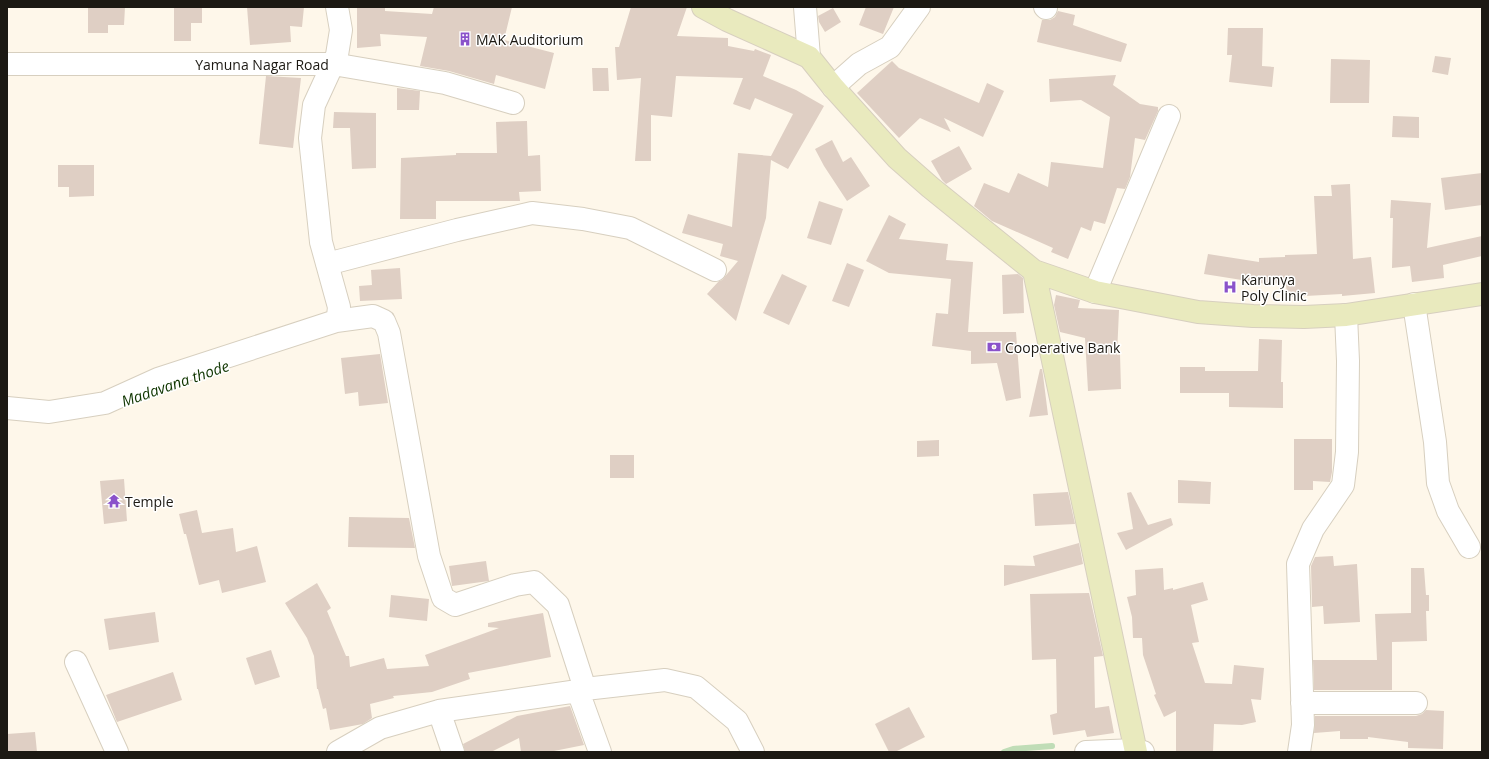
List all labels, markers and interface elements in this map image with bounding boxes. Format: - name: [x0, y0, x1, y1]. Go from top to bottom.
- place label: MAK Auditorium: [476, 30, 583, 49]
- building icon: MAK Auditorium: [457, 31, 473, 47]
- street label: Yamuna Nagar Road: [195, 55, 329, 74]
- place label: Karunya Poly Clinic: [1241, 270, 1307, 305]
- hospital icon: Karunya Poly Clinic: [1222, 279, 1238, 295]
- place label: Cooperative Bank: [1005, 338, 1121, 357]
- bank icon: Cooperative Bank: [986, 339, 1002, 355]
- water label: Madavana thode: [118, 355, 232, 411]
- place label: Temple: [125, 492, 174, 511]
- temple icon: Temple: [106, 493, 122, 509]

